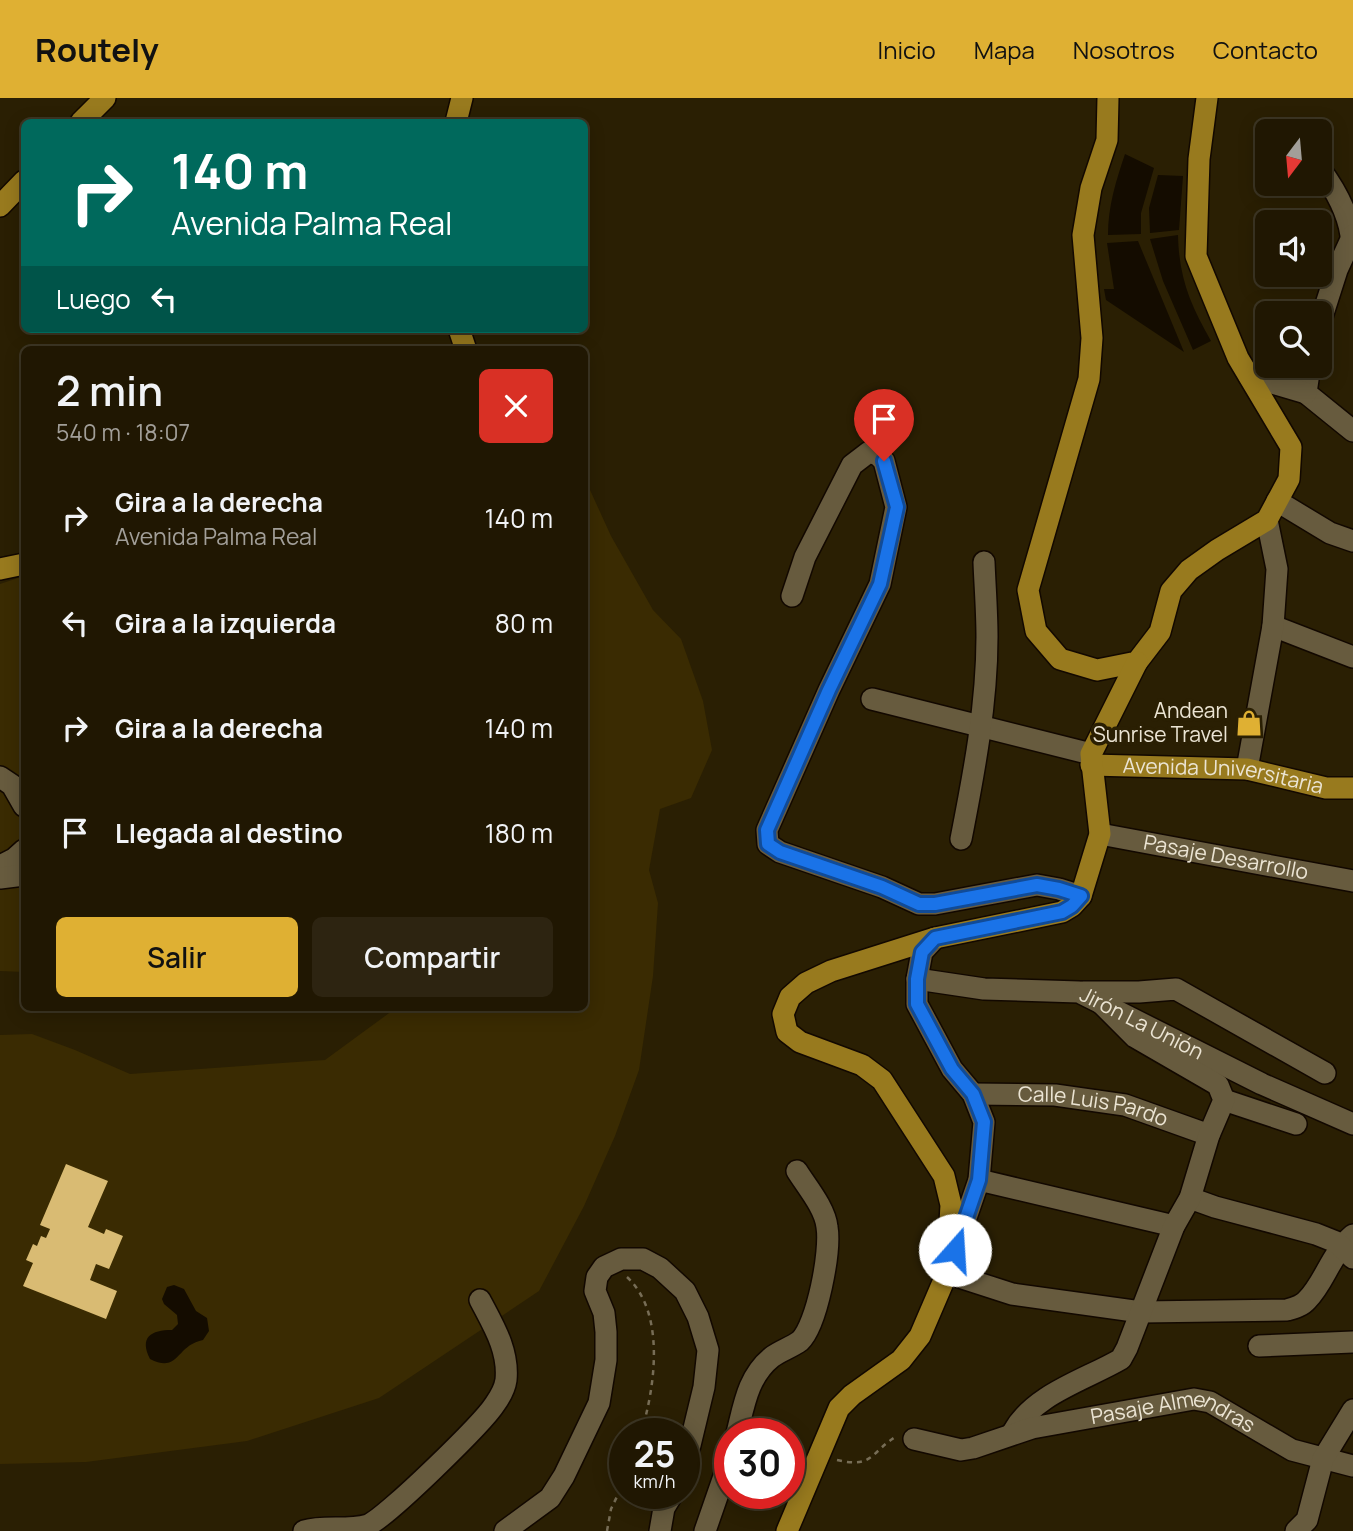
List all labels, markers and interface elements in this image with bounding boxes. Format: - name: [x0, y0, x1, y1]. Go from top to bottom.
- text: Routely: [35, 27, 159, 72]
- text: Inicio: [878, 33, 936, 66]
- text: Mapa: [974, 33, 1035, 66]
- text: Nosotros: [1073, 33, 1175, 66]
- text: Contacto: [1213, 33, 1318, 66]
- north arrow: [1255, 119, 1332, 196]
- map controls: [1255, 119, 1332, 378]
- text: 140 m: [171, 137, 308, 204]
- icon: right: [56, 147, 147, 238]
- text: Avenida Palma Real: [171, 201, 452, 245]
- button: sound: [1255, 210, 1332, 287]
- icon: left: [145, 280, 183, 318]
- text: Luego: [56, 281, 131, 317]
- button: search: [1255, 301, 1332, 378]
- text: 2 min: [56, 361, 163, 419]
- button: close: [479, 369, 553, 443]
- pin: [854, 389, 914, 461]
- icon: arrive: [865, 400, 903, 438]
- text: 540 m · 18:07: [56, 416, 190, 448]
- text: Gira a la derecha: [115, 484, 323, 520]
- icon: right: [56, 499, 94, 537]
- text: 140 m: [484, 500, 553, 536]
- text: Avenida Palma Real: [115, 520, 317, 552]
- icon: left: [56, 604, 94, 642]
- text: Gira a la izquierda: [115, 605, 336, 641]
- text: 80 m: [495, 605, 553, 641]
- place label: Andean Sunrise Travel: [1093, 696, 1228, 748]
- shop icon: Andean Sunrise Travel: [1234, 708, 1264, 738]
- icon: right: [56, 709, 94, 747]
- text: Gira a la derecha: [115, 710, 323, 746]
- text: 140 m: [484, 710, 553, 746]
- street label: Avenida Universitaria: [1122, 751, 1327, 800]
- icon: arrive: [56, 814, 94, 852]
- text: Llegada al destino: [115, 815, 343, 851]
- text: 180 m: [485, 815, 553, 851]
- street label: Pasaje Desarrollo: [1141, 827, 1311, 885]
- button: Salir: [56, 917, 298, 997]
- button: Compartir: [312, 917, 553, 997]
- street label: Jirón La Unión: [1076, 980, 1209, 1065]
- street label: Calle Luis Pardo: [1018, 1080, 1172, 1132]
- position arrow: [918, 1213, 992, 1287]
- street label: Pasaje Almendras: [1088, 1384, 1261, 1438]
- speed limit sign: 30: [714, 1418, 805, 1509]
- text: 25: [634, 1430, 675, 1478]
- text: km/h: [634, 1469, 675, 1493]

